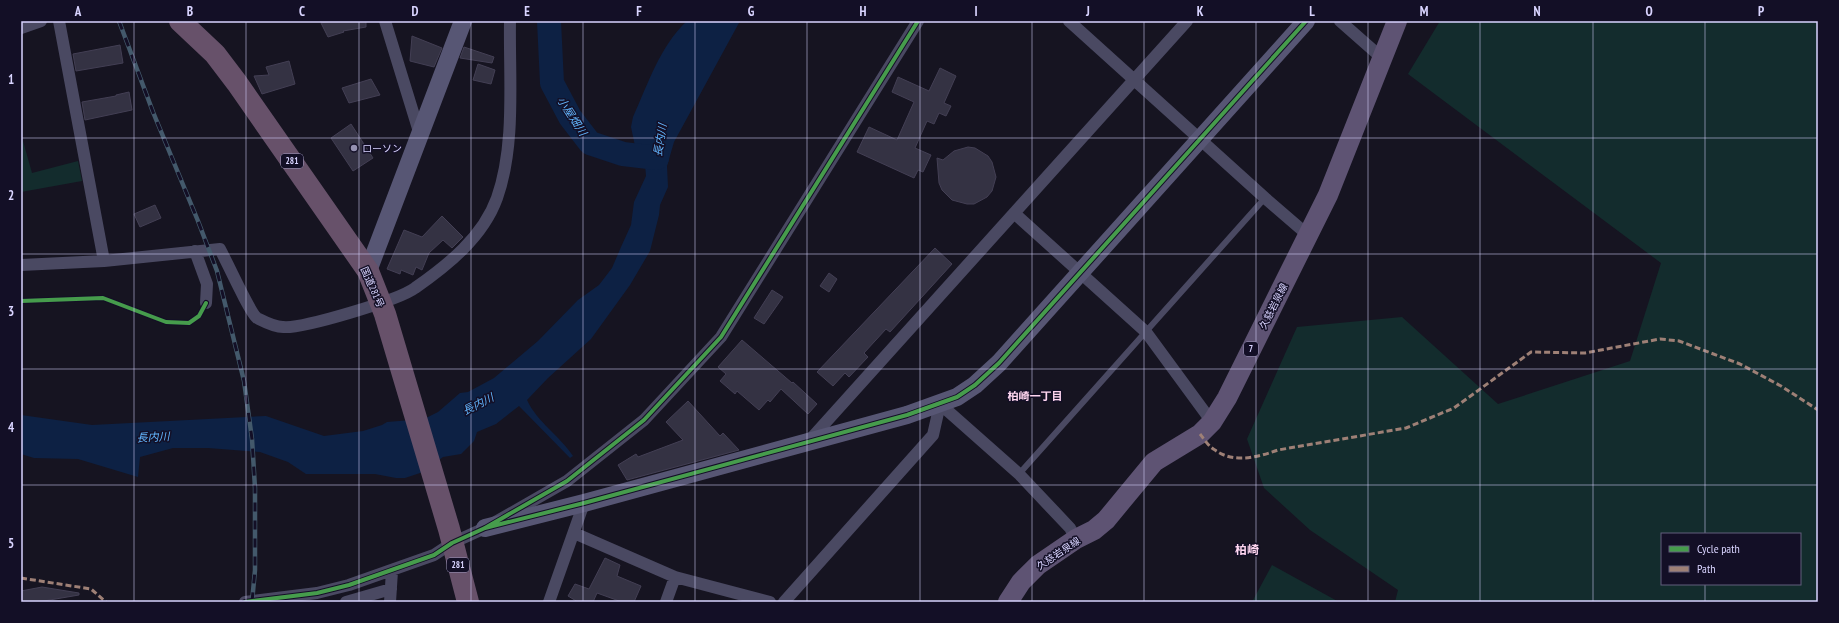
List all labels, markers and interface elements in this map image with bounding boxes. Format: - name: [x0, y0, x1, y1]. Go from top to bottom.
- text: A: [74, 3, 82, 20]
- text: B: [187, 3, 193, 20]
- text: C: [299, 3, 305, 20]
- text: D: [412, 3, 419, 20]
- text: E: [524, 3, 530, 20]
- text: F: [636, 3, 642, 20]
- text: G: [748, 3, 755, 20]
- text: H: [860, 3, 867, 20]
- text: I: [974, 3, 978, 20]
- text: J: [1085, 3, 1090, 20]
- text: K: [1197, 3, 1204, 20]
- text: L: [1309, 3, 1315, 20]
- text: M: [1420, 3, 1429, 20]
- text: N: [1533, 3, 1541, 20]
- text: O: [1645, 3, 1653, 20]
- text: P: [1758, 3, 1764, 20]
- text: 1: [8, 71, 14, 88]
- water label: 小屋畑川: [554, 94, 590, 139]
- water label: 長内川: [651, 122, 670, 157]
- place label: ローソン: [362, 142, 402, 155]
- marker: ローソン: [349, 143, 359, 153]
- road number: 281: [281, 154, 303, 168]
- text: 2: [8, 187, 14, 204]
- street label: 国道281号: [358, 265, 387, 310]
- street label: 久慈岩泉線: [1256, 281, 1291, 331]
- text: 3: [8, 303, 14, 320]
- road number: 7: [1244, 342, 1258, 356]
- district label: 柏崎一丁目: [1008, 389, 1063, 403]
- water label: 長内川: [460, 390, 497, 418]
- text: 4: [8, 419, 15, 436]
- water label: 長内川: [136, 429, 171, 445]
- legend: [1661, 533, 1801, 585]
- street label: 久慈岩泉線: [1034, 534, 1083, 573]
- text: 5: [8, 535, 14, 552]
- text: Cycle path: [1697, 541, 1740, 556]
- district label: 柏崎: [1235, 542, 1259, 557]
- road number: 281: [447, 558, 469, 572]
- text: Path: [1697, 561, 1715, 576]

